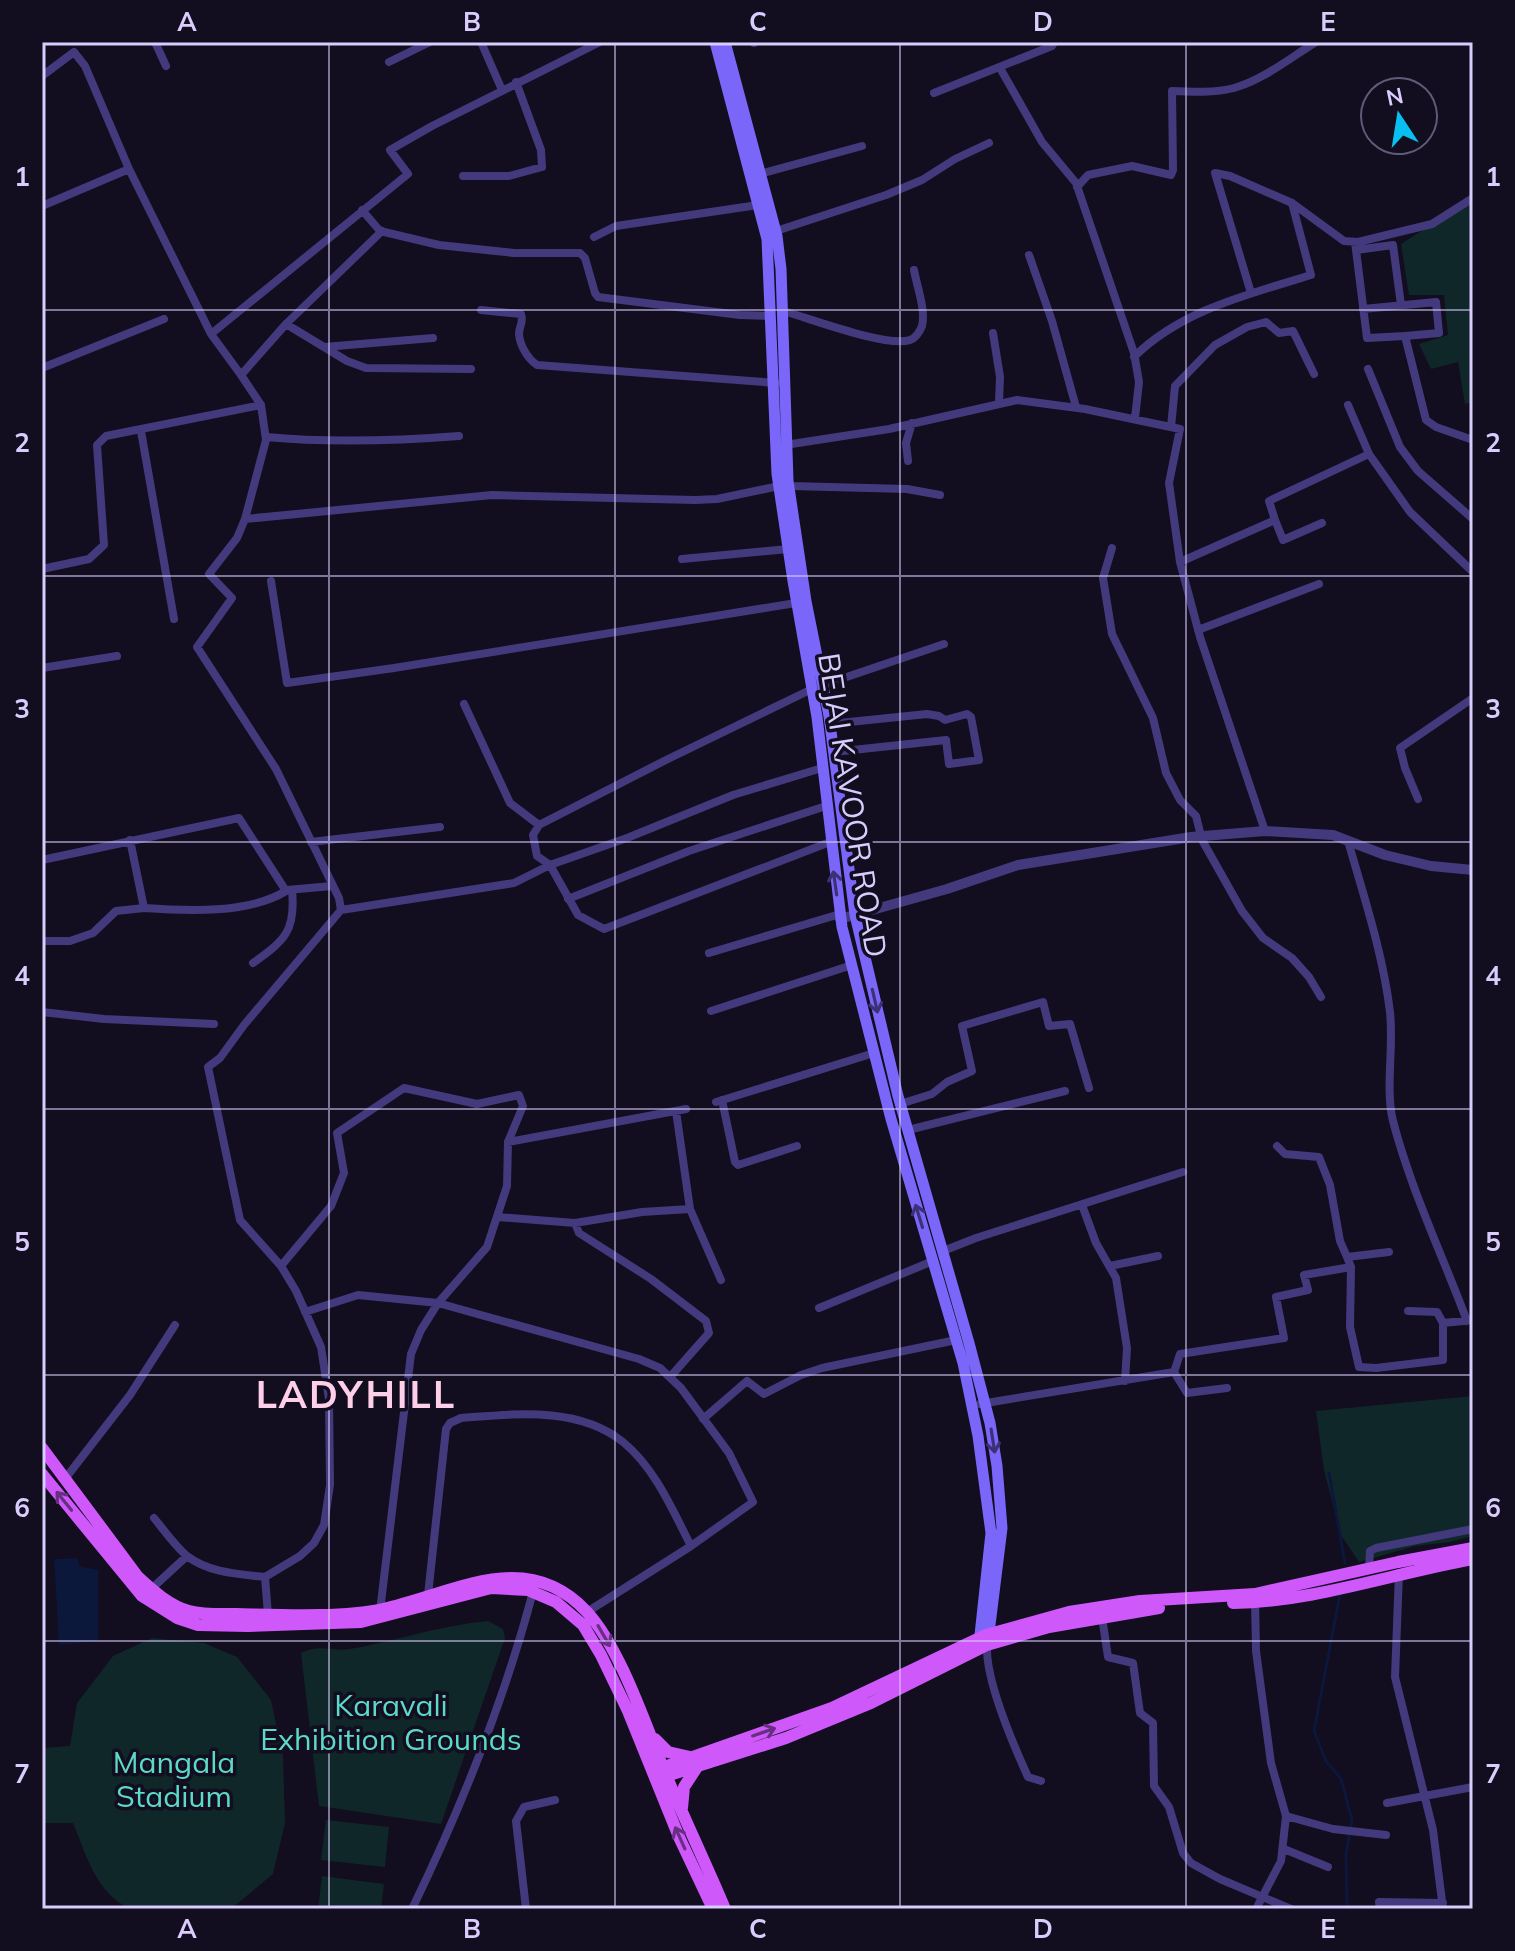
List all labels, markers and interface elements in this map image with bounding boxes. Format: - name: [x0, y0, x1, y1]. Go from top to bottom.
- text: A: [177, 5, 197, 38]
- text: B: [463, 5, 481, 38]
- text: C: [749, 5, 767, 38]
- text: D: [1033, 5, 1053, 38]
- text: E: [1320, 5, 1336, 38]
- north arrow: [1359, 76, 1439, 156]
- text: N: [1384, 81, 1406, 112]
- text: 1: [14, 160, 30, 193]
- text: 1: [1485, 160, 1501, 193]
- text: 2: [14, 426, 30, 459]
- text: 2: [1485, 426, 1501, 459]
- street label: BEJAI KAVOOR ROAD: [810, 650, 896, 960]
- text: 3: [14, 692, 30, 725]
- text: 3: [1485, 692, 1501, 725]
- one-way arrow: [827, 871, 842, 896]
- text: 4: [14, 959, 30, 992]
- text: 4: [1485, 959, 1501, 992]
- one-way arrow: [868, 988, 883, 1013]
- one-way arrow: [911, 1204, 926, 1230]
- text: 5: [14, 1225, 30, 1258]
- text: 5: [1485, 1225, 1501, 1258]
- district label: LADYHILL: [256, 1370, 456, 1418]
- one-way arrow: [986, 1428, 1001, 1454]
- text: 6: [14, 1491, 30, 1524]
- one-way arrow: [56, 1491, 74, 1512]
- text: 6: [1485, 1491, 1501, 1524]
- one-way arrow: [596, 1624, 612, 1647]
- park label: Karavali Exhibition Grounds: [260, 1686, 522, 1758]
- one-way arrow: [751, 1723, 776, 1738]
- park label: Mangala Stadium: [113, 1743, 235, 1815]
- text: 7: [14, 1757, 30, 1790]
- text: 7: [1485, 1757, 1501, 1790]
- one-way arrow: [672, 1827, 687, 1851]
- text: A: [177, 1912, 197, 1945]
- text: B: [463, 1912, 481, 1945]
- text: C: [749, 1912, 767, 1945]
- text: D: [1033, 1912, 1053, 1945]
- text: E: [1320, 1912, 1336, 1945]

